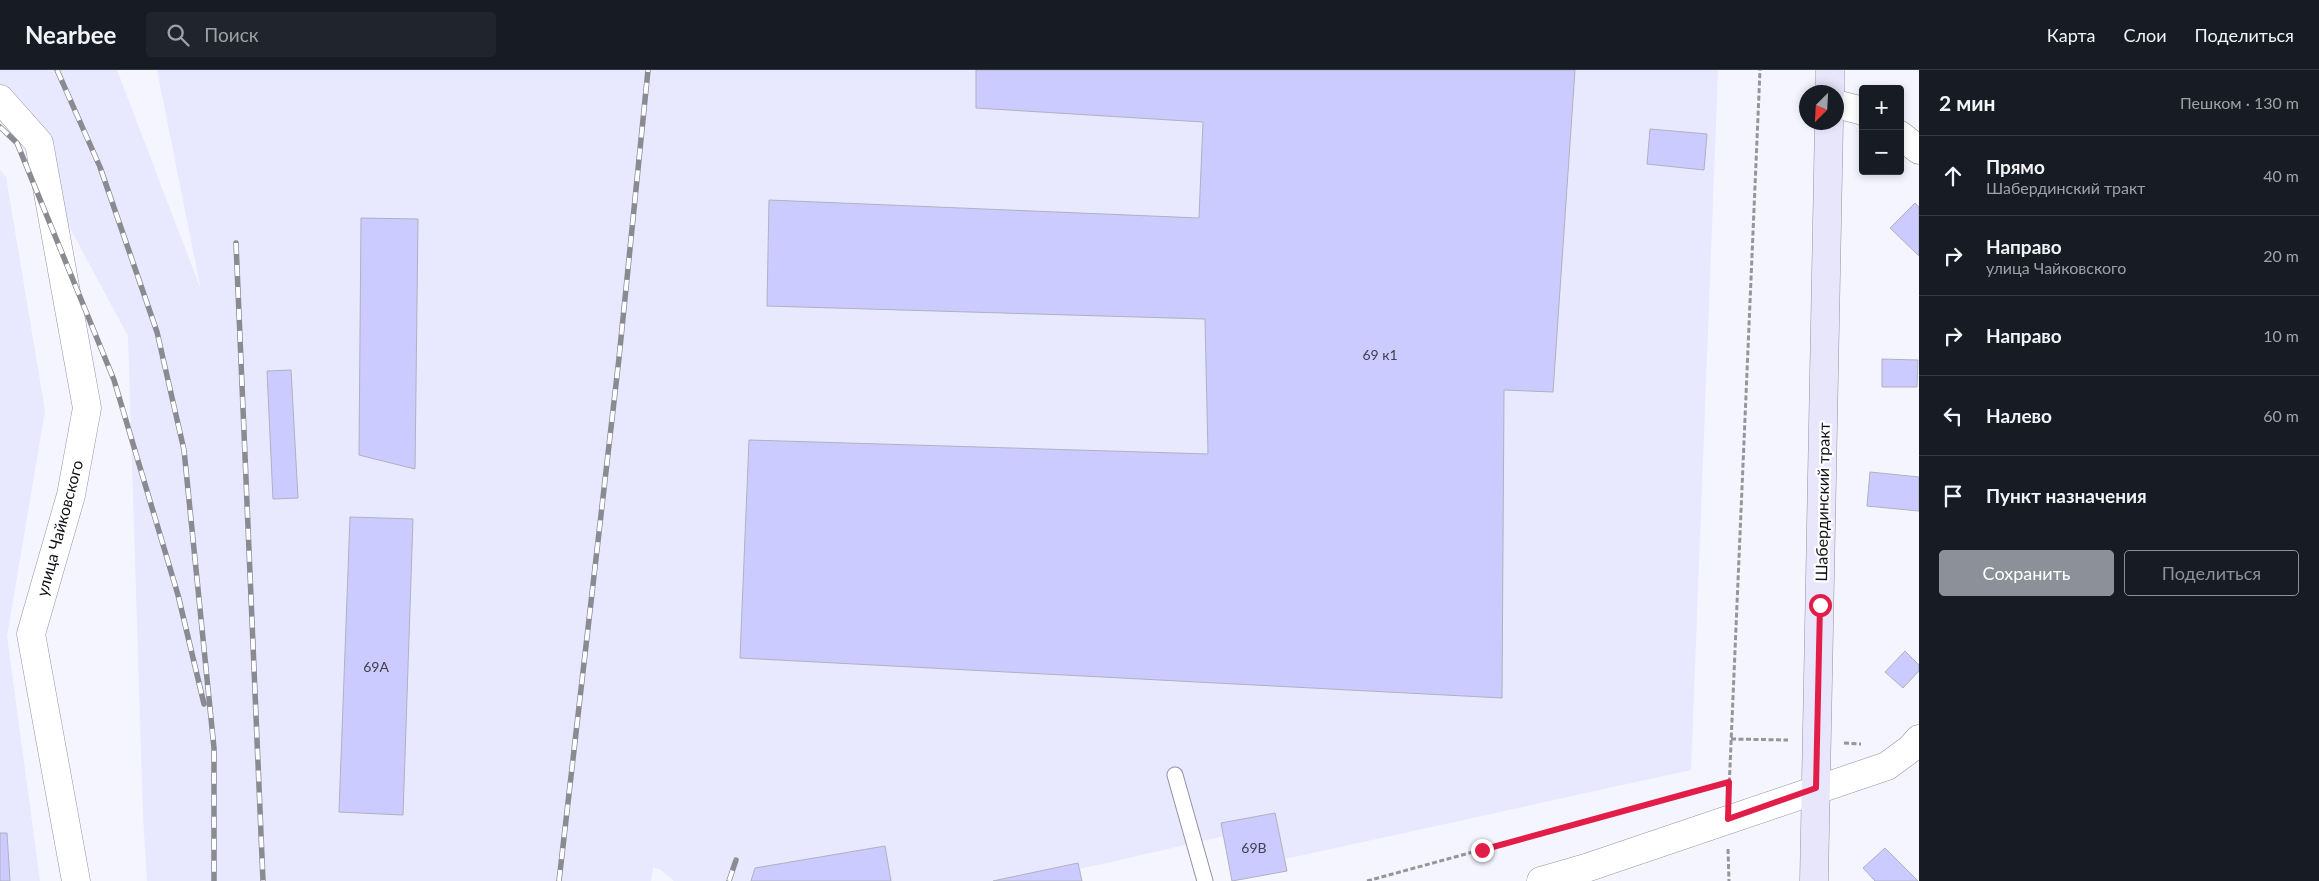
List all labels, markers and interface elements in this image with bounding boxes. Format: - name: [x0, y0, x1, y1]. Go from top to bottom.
- search box: [146, 12, 496, 57]
- text: Nearbee: [25, 20, 116, 49]
- icon: search: [164, 21, 192, 49]
- text: Поиск: [204, 23, 259, 46]
- text: Карта: [2047, 24, 2095, 46]
- text: Слои: [2123, 24, 2167, 46]
- text: Поделиться: [2195, 24, 2294, 46]
- north arrow: [1799, 85, 1844, 130]
- map controls: [1859, 85, 1904, 175]
- button: +: [1859, 85, 1904, 130]
- text: 2 мин: [1939, 90, 1996, 115]
- text: Пешком · 130 m: [2180, 93, 2299, 112]
- button: −: [1859, 130, 1904, 175]
- text: Прямо: [1986, 155, 2045, 178]
- icon: ahead: [1939, 162, 1967, 190]
- text: 40 m: [2263, 166, 2299, 185]
- text: Шабердинский тракт: [1986, 178, 2145, 197]
- text: Направо: [1986, 235, 2062, 258]
- icon: right: [1939, 242, 1967, 270]
- text: 20 m: [2263, 246, 2299, 265]
- text: улица Чайковского: [1986, 258, 2126, 277]
- icon: right: [1939, 322, 1967, 350]
- text: Направо: [1986, 324, 2062, 347]
- text: 10 m: [2263, 326, 2299, 345]
- house number: 69 к1: [1362, 346, 1398, 363]
- icon: left: [1939, 402, 1967, 430]
- text: Налево: [1986, 404, 2052, 427]
- text: 60 m: [2263, 406, 2299, 425]
- street label: Шабердинский тракт: [1811, 422, 1833, 582]
- street label: улица Чайковского: [32, 458, 86, 598]
- icon: arrive: [1939, 482, 1967, 510]
- text: Пункт назначения: [1986, 484, 2147, 507]
- button: Сохранить: [1939, 550, 2114, 596]
- button: Поделиться: [2124, 550, 2299, 596]
- route start: [1809, 594, 1832, 617]
- house number: 69А: [363, 658, 389, 675]
- house number: 69В: [1241, 839, 1267, 856]
- route end: [1471, 839, 1494, 862]

